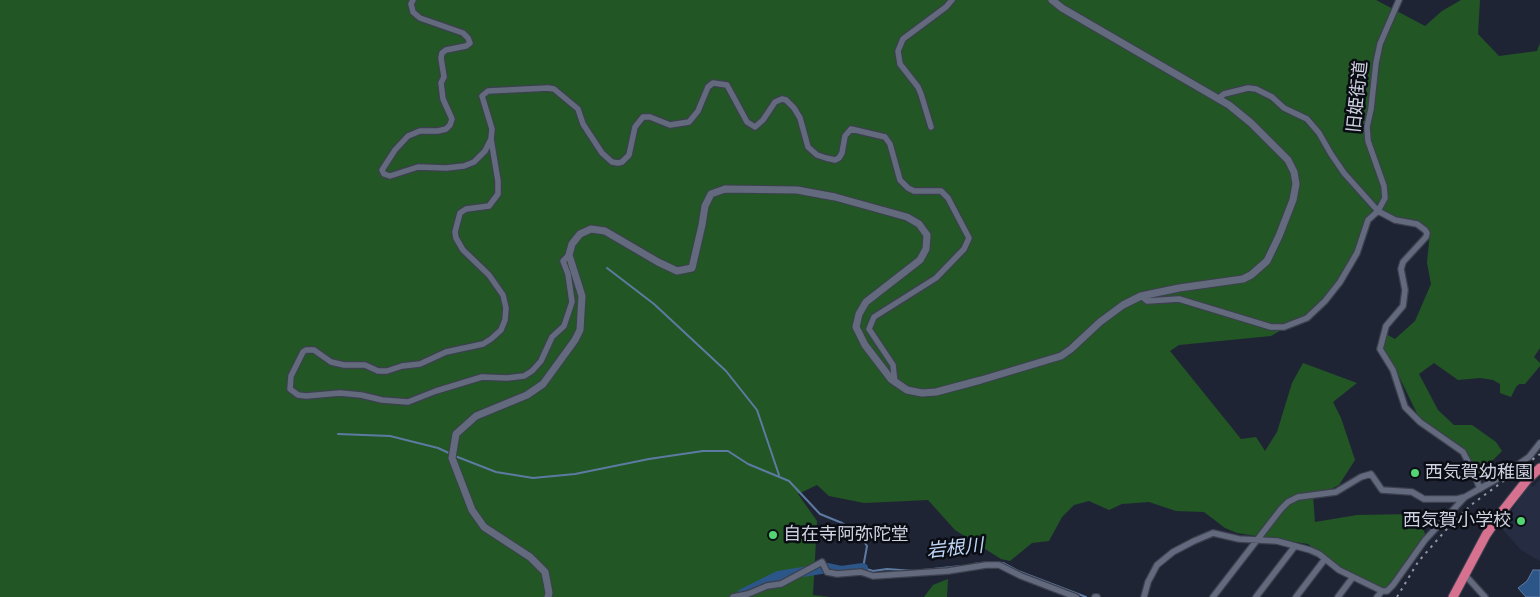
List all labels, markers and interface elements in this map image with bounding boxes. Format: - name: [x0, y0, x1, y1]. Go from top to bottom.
- street label: 旧姫街道: [1343, 60, 1373, 134]
- place label: 西気賀幼稚園: [1425, 462, 1533, 484]
- marker: 西気賀幼稚園: [1409, 467, 1421, 479]
- place label: 西気賀小学校: [1403, 510, 1511, 532]
- marker: 西気賀小学校: [1515, 515, 1527, 527]
- place label: 自在寺阿弥陀堂: [783, 524, 909, 546]
- marker: 自在寺阿弥陀堂: [767, 529, 779, 541]
- water label: 岩根川: [925, 535, 985, 563]

